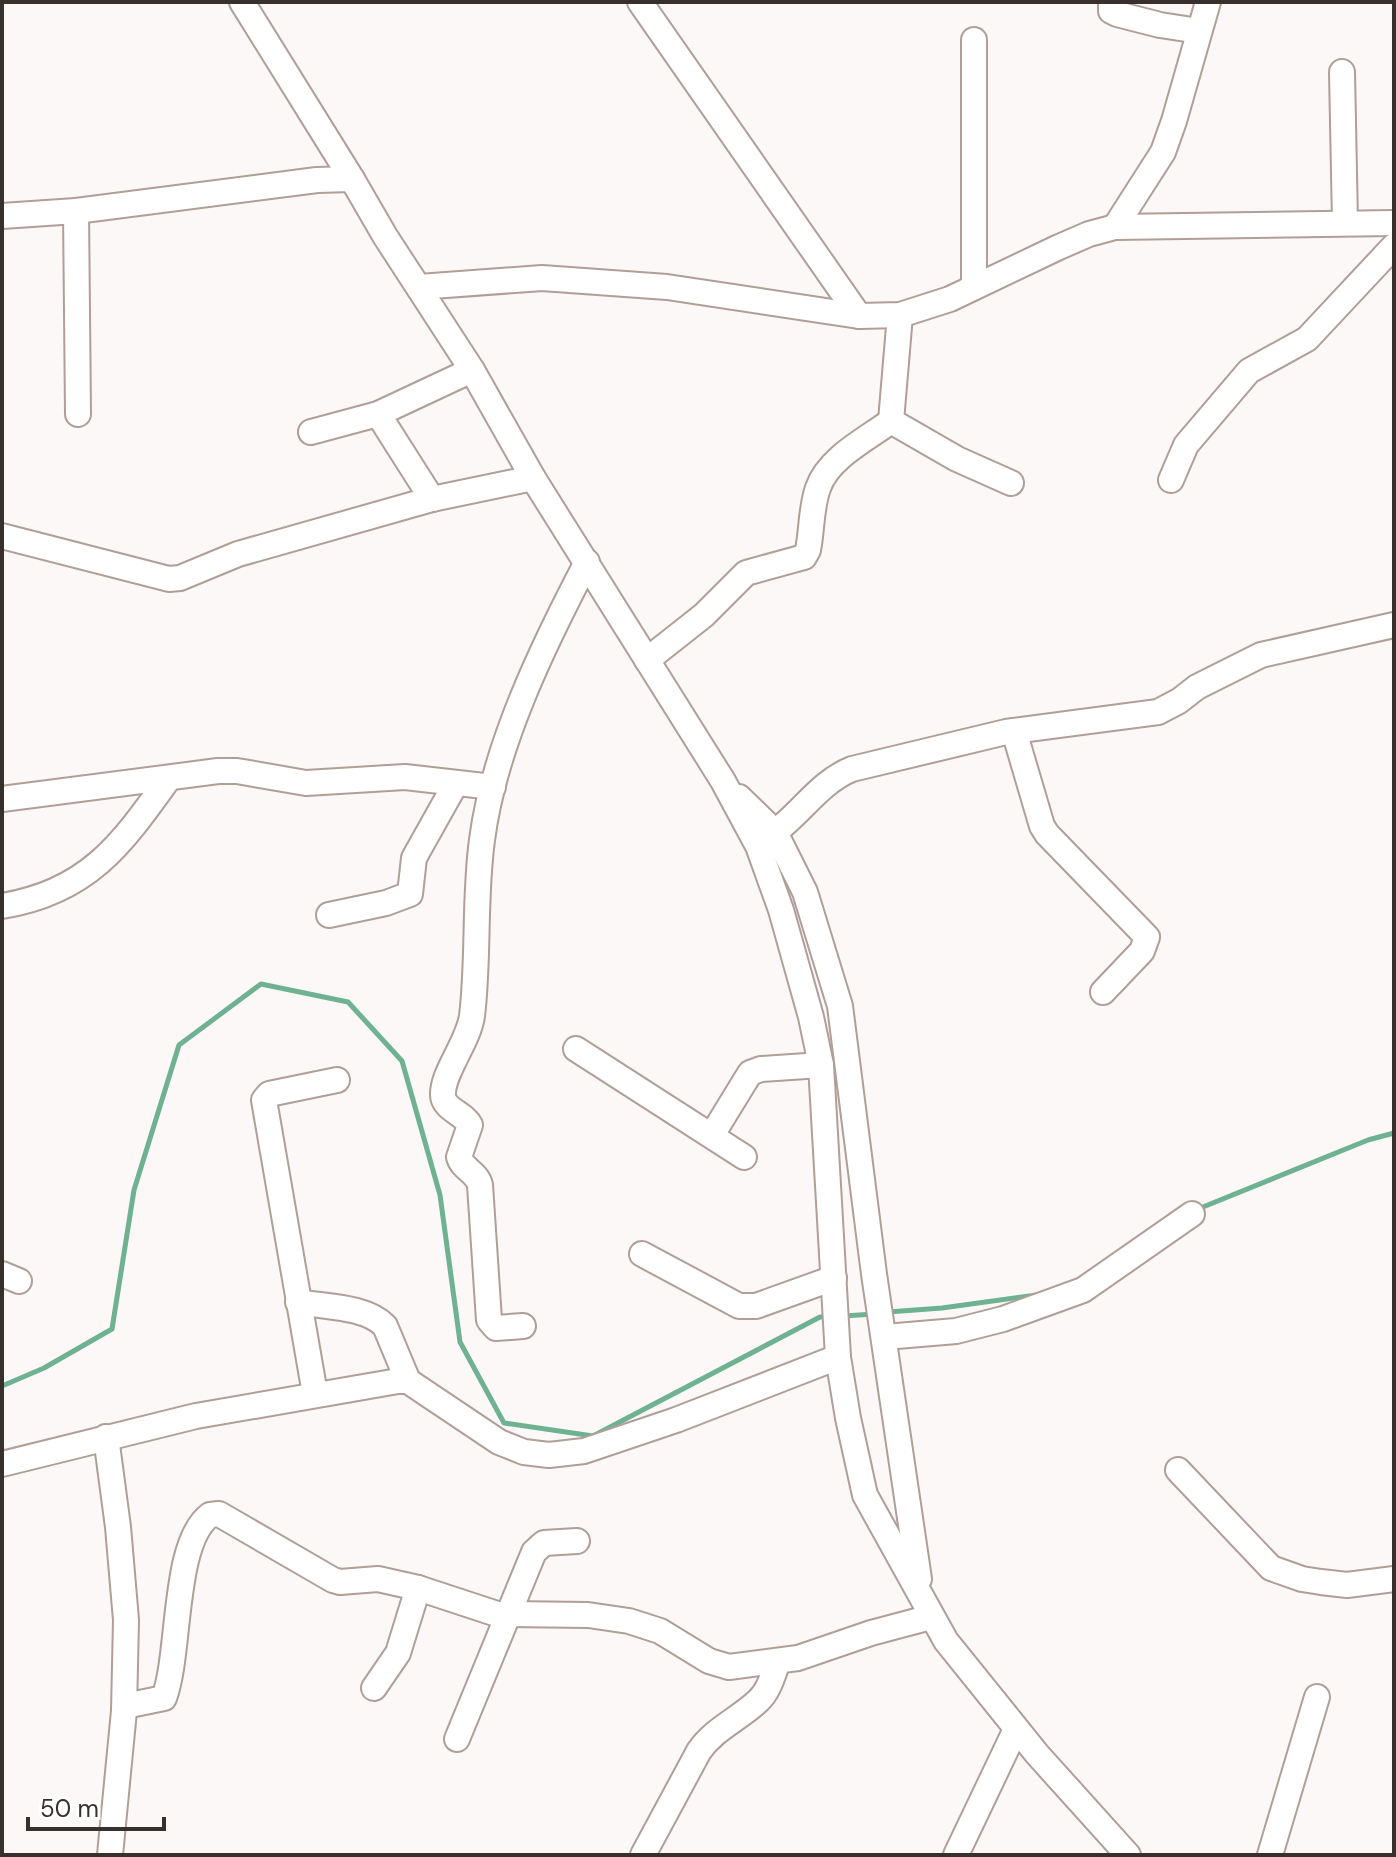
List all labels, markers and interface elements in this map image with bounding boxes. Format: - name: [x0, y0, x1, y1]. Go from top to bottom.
- scale bar: [28, 1781, 164, 1831]
- text: 50 m: [40, 1793, 99, 1824]

